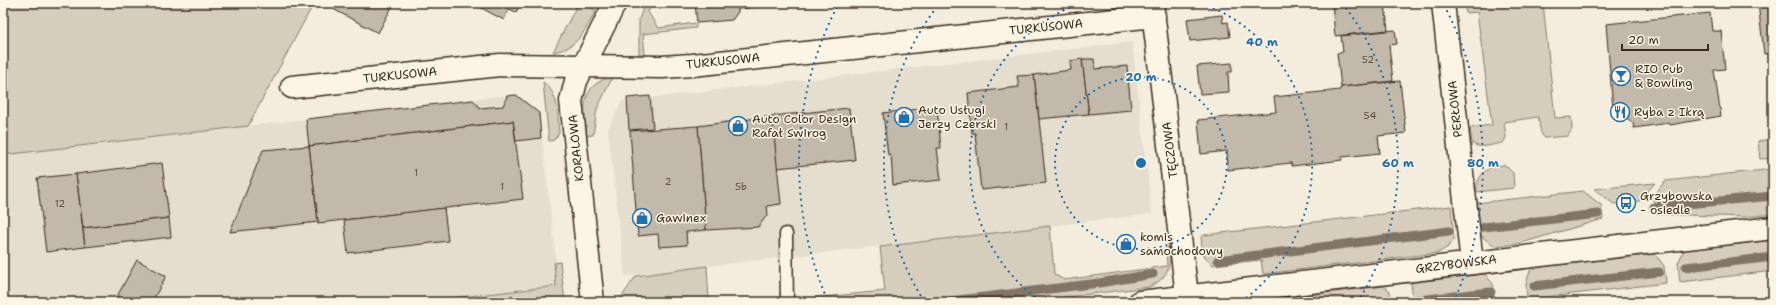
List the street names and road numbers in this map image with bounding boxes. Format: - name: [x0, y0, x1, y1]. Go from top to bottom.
- street label: TURKUSOWA: [1008, 15, 1084, 39]
- street label: TURKUSOWA: [685, 49, 761, 73]
- street label: TURKUSOWA: [362, 63, 438, 87]
- street label: PERŁOWA: [1444, 79, 1466, 138]
- street label: KORALOWA: [565, 113, 587, 182]
- street label: TĘCZOWA: [1159, 121, 1181, 179]
- street label: GRZYBOWSKA: [1414, 251, 1498, 277]

